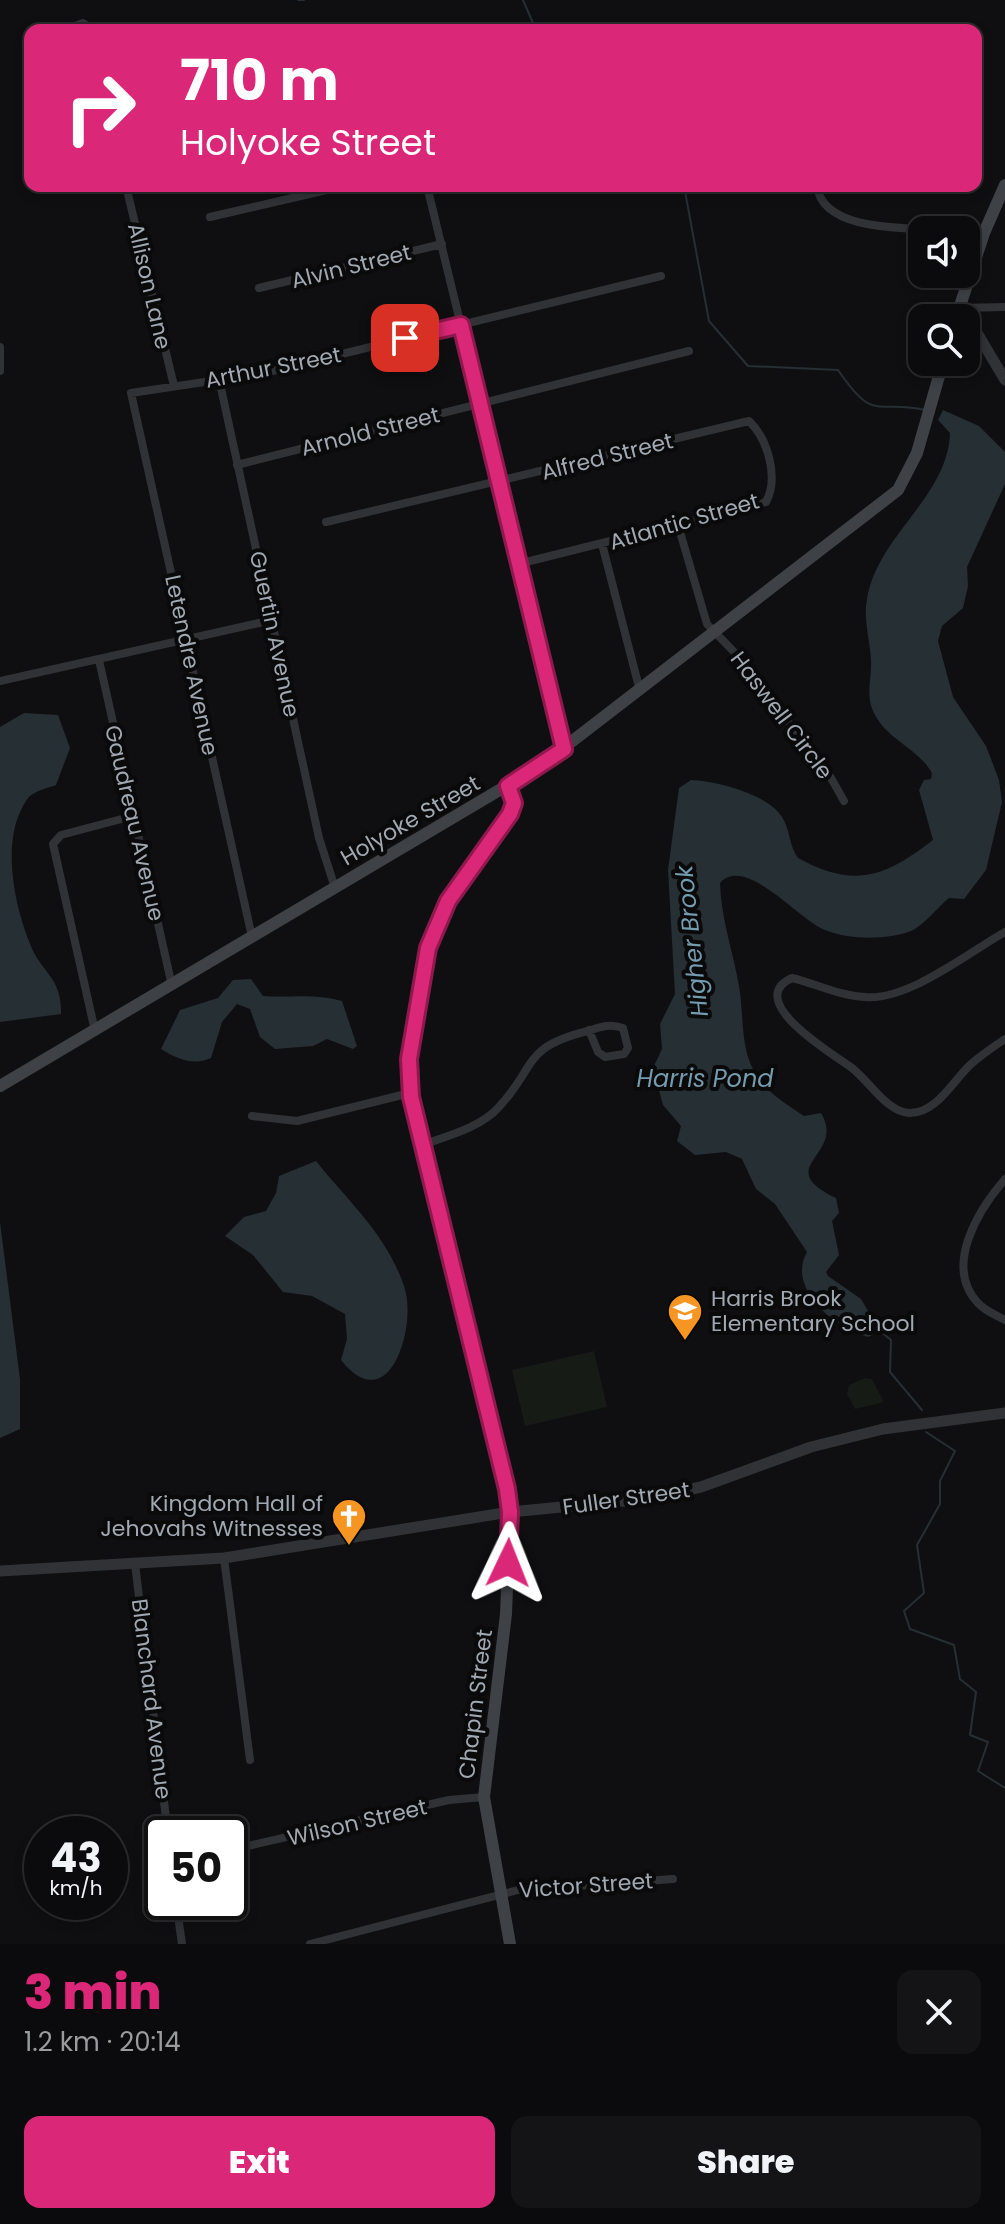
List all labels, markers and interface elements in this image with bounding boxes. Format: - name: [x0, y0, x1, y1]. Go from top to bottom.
- text: 710 m: [180, 41, 339, 120]
- icon: right: [48, 56, 152, 160]
- text: Holyoke Street: [180, 117, 436, 168]
- map controls: [908, 216, 980, 376]
- button: sound: [908, 216, 980, 288]
- street label: Allison Lane: [120, 220, 179, 352]
- street label: Alvin Street: [288, 237, 414, 296]
- pin: [371, 304, 439, 372]
- button: search: [908, 304, 980, 376]
- icon: arrive: [383, 316, 427, 360]
- street label: Arthur Street: [203, 339, 344, 396]
- street label: Arnold Street: [298, 399, 443, 464]
- street label: Alfred Street: [538, 425, 676, 488]
- street label: Atlantic Street: [606, 485, 763, 558]
- street label: Guertin Avenue: [242, 548, 307, 720]
- street label: Letendre Avenue: [157, 572, 226, 758]
- street label: Haswell Circle: [723, 645, 840, 786]
- street label: Gaudreau Avenue: [97, 722, 172, 924]
- street label: Holyoke Street: [335, 768, 486, 873]
- water label: Higher Brook: [667, 862, 716, 1018]
- water label: Harris Pond: [636, 1062, 774, 1095]
- place label: Harris Brook Elementary School: [711, 1283, 915, 1339]
- school or university icon: Harris Brook Elementary School: [666, 1292, 704, 1342]
- street label: Fuller Street: [560, 1474, 692, 1523]
- place label: Kingdom Hall of Jehovahs Witnesses: [100, 1488, 323, 1544]
- church icon: Kingdom Hall of Jehovahs Witnesses: [330, 1497, 368, 1547]
- position arrow: [466, 1521, 550, 1605]
- street label: Blanchard Avenue: [124, 1597, 179, 1801]
- street label: Chapin Street: [451, 1627, 500, 1781]
- street label: Wilson Street: [284, 1791, 430, 1854]
- speed limit sign: 50: [144, 1816, 248, 1920]
- text: 43: [50, 1830, 102, 1886]
- street label: Victor Street: [518, 1865, 654, 1906]
- text: km/h: [49, 1874, 103, 1902]
- text: 3 min: [24, 1959, 161, 2026]
- button: close: [897, 1970, 981, 2054]
- text: 1.2 km · 20:14: [24, 2024, 181, 2060]
- button: Exit: [24, 2116, 495, 2208]
- button: Share: [511, 2116, 981, 2208]

